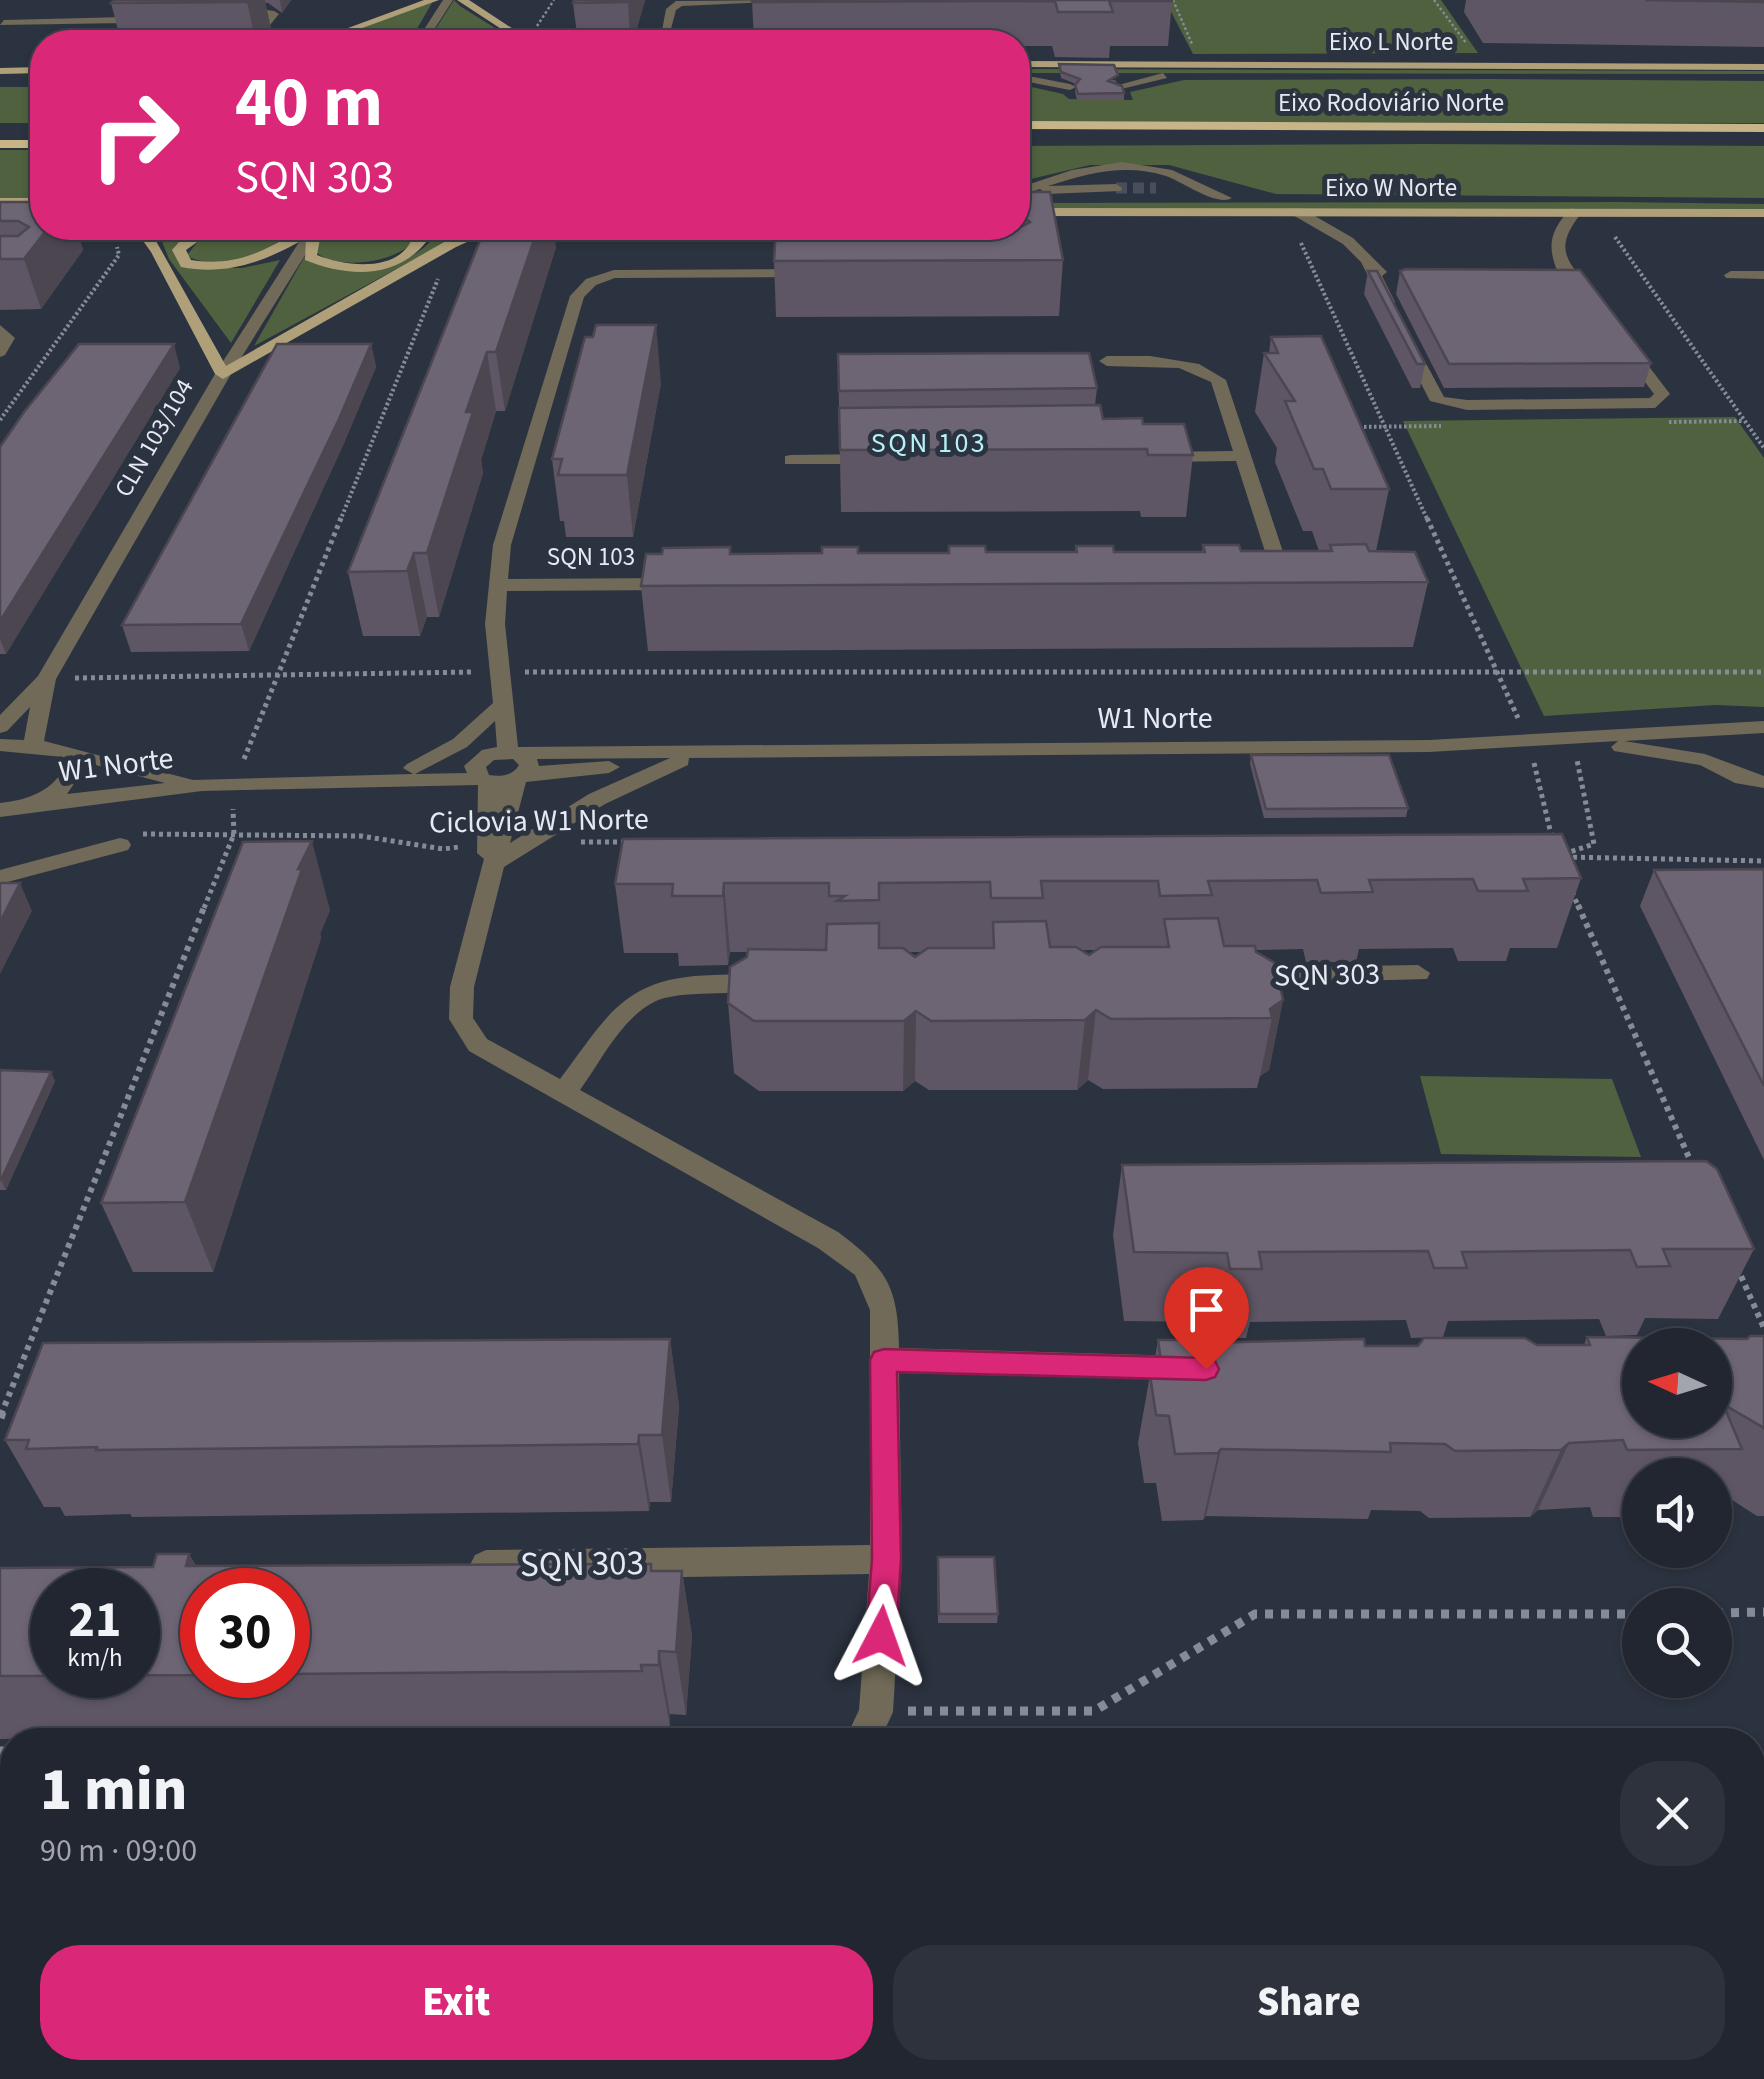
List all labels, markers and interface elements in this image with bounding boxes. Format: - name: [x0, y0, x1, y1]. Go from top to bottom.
- street label: Eixo L Norte: [1329, 24, 1453, 60]
- text: 40 m: [235, 53, 383, 153]
- icon: right: [70, 70, 200, 200]
- street label: Eixo Rodoviário Norte: [1278, 85, 1504, 121]
- text: SQN 303: [235, 146, 394, 210]
- street label: Eixo W Norte: [1325, 170, 1457, 206]
- street label: CLN 103/104: [106, 372, 202, 504]
- district label: SQN 103: [871, 423, 987, 463]
- street label: SQN 103: [547, 539, 635, 575]
- street label: W1 Norte: [1097, 697, 1213, 740]
- street label: W1 Norte: [56, 737, 176, 793]
- street label: Ciclovia W1 Norte: [429, 798, 649, 844]
- street label: SQN 303: [1274, 953, 1380, 997]
- pin: [1164, 1267, 1249, 1370]
- icon: arrive: [1179, 1282, 1234, 1337]
- north arrow: [1622, 1328, 1732, 1438]
- map controls: [1622, 1328, 1732, 1698]
- button: sound: [1622, 1458, 1732, 1568]
- street label: SQN 303: [520, 1538, 644, 1590]
- speed limit sign: 30: [180, 1568, 310, 1698]
- position arrow: [829, 1584, 933, 1688]
- text: 21: [69, 1585, 121, 1656]
- button: search: [1622, 1588, 1732, 1698]
- text: km/h: [67, 1640, 123, 1676]
- text: 1 min: [40, 1748, 187, 1833]
- button: close: [1620, 1761, 1725, 1866]
- text: 90 m · 09:00: [40, 1828, 197, 1874]
- button: Exit: [40, 1945, 873, 2060]
- button: Share: [893, 1945, 1725, 2060]

